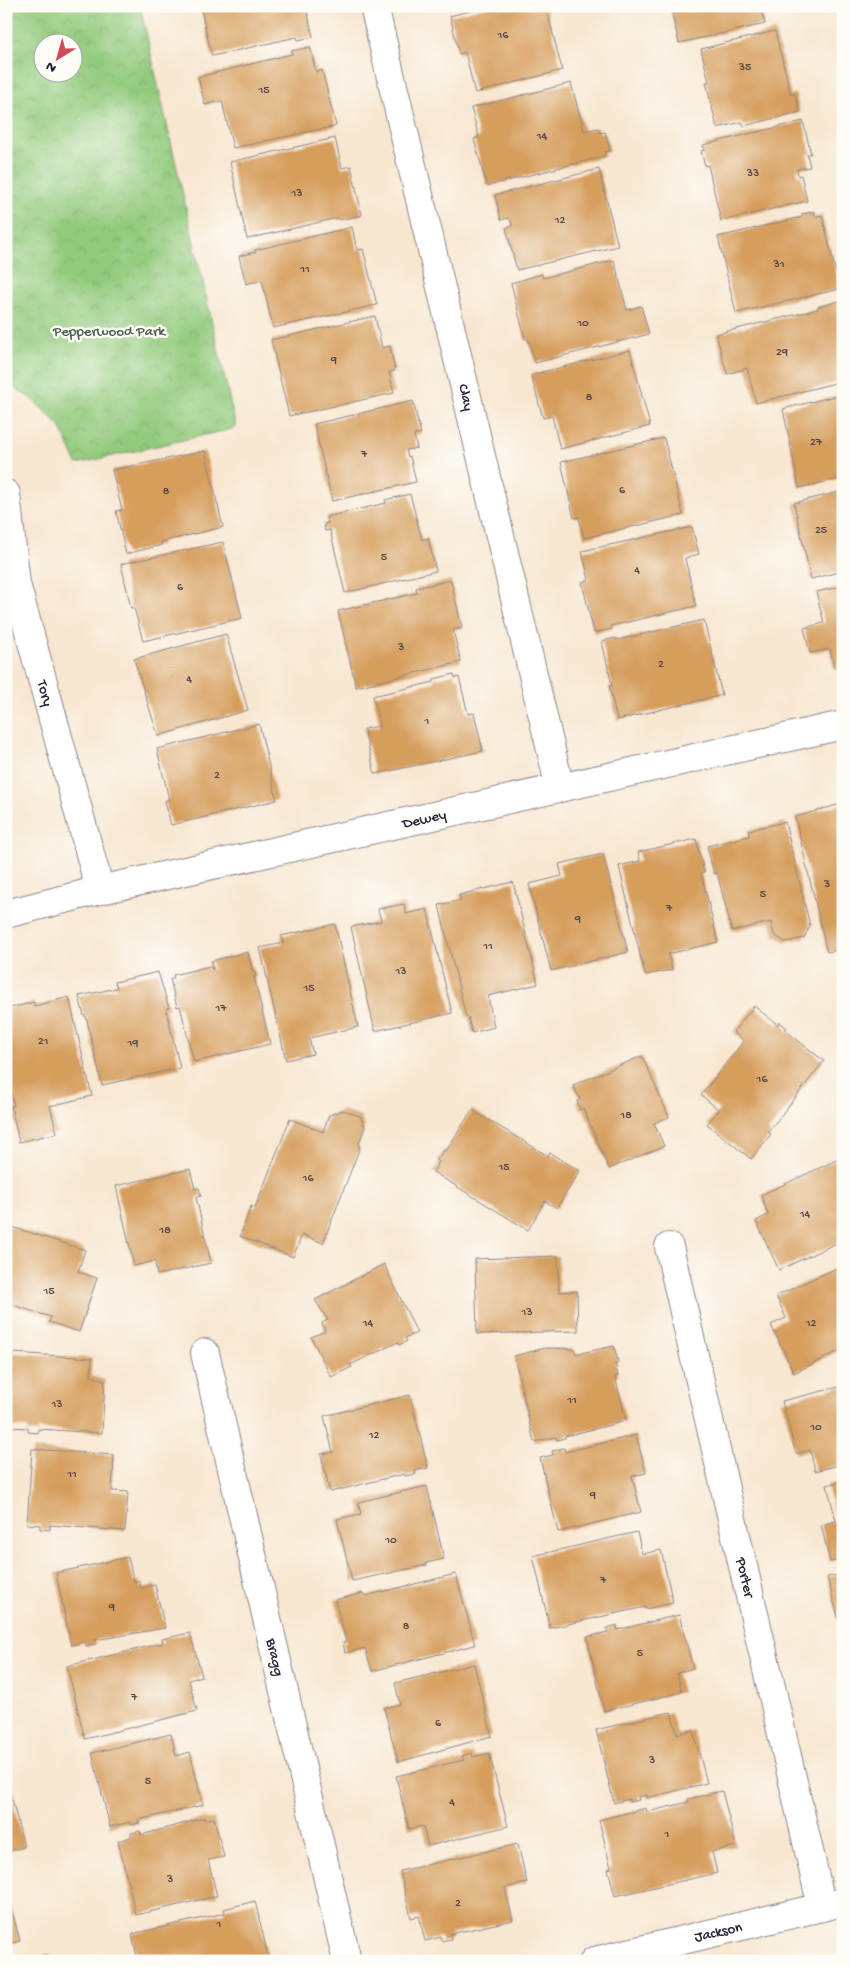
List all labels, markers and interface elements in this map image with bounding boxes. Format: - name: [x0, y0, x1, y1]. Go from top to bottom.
- house number: 16: [497, 29, 509, 43]
- north arrow: [32, 32, 82, 82]
- text: N: [43, 57, 60, 76]
- house number: 35: [738, 61, 751, 75]
- house number: 15: [257, 84, 270, 98]
- house number: 14: [536, 130, 548, 144]
- house number: 33: [746, 167, 759, 181]
- house number: 13: [290, 187, 303, 201]
- house number: 12: [554, 214, 565, 228]
- house number: 31: [772, 258, 785, 272]
- house number: 11: [299, 263, 310, 277]
- house number: 10: [576, 317, 589, 331]
- park label: Pepperwood Park: [52, 323, 166, 341]
- house number: 29: [776, 346, 788, 360]
- house number: 9: [330, 354, 337, 368]
- street label: Clay: [453, 382, 477, 413]
- house number: 8: [586, 391, 593, 405]
- house number: 27: [810, 436, 823, 450]
- house number: 7: [360, 448, 368, 462]
- house number: 6: [619, 484, 626, 498]
- house number: 8: [163, 485, 170, 499]
- house number: 25: [815, 524, 827, 538]
- house number: 5: [381, 551, 387, 565]
- house number: 4: [634, 564, 640, 578]
- house number: 6: [177, 581, 184, 595]
- house number: 3: [397, 641, 404, 655]
- house number: 2: [658, 658, 664, 672]
- house number: 4: [186, 673, 192, 687]
- street label: Tory: [32, 678, 56, 709]
- house number: 1: [424, 715, 430, 729]
- house number: 2: [214, 769, 220, 783]
- street label: Dewey: [400, 806, 449, 834]
- house number: 3: [823, 878, 830, 892]
- house number: 5: [760, 888, 766, 902]
- house number: 7: [665, 902, 673, 916]
- house number: 9: [574, 913, 581, 927]
- house number: 11: [482, 940, 493, 954]
- house number: 13: [394, 965, 407, 979]
- house number: 15: [302, 982, 315, 996]
- house number: 17: [214, 1002, 227, 1016]
- house number: 21: [38, 1035, 49, 1049]
- house number: 19: [127, 1037, 138, 1051]
- house number: 16: [756, 1073, 768, 1087]
- house number: 18: [619, 1109, 632, 1123]
- house number: 15: [497, 1161, 510, 1175]
- house number: 16: [302, 1172, 314, 1186]
- house number: 14: [799, 1208, 811, 1222]
- house number: 18: [158, 1224, 171, 1238]
- house number: 15: [42, 1285, 55, 1299]
- house number: 13: [520, 1306, 533, 1320]
- house number: 14: [362, 1317, 374, 1331]
- house number: 12: [805, 1317, 816, 1331]
- house number: 11: [566, 1394, 577, 1408]
- house number: 13: [50, 1398, 63, 1412]
- house number: 10: [809, 1421, 822, 1435]
- house number: 12: [368, 1429, 379, 1443]
- house number: 11: [66, 1468, 77, 1482]
- house number: 9: [589, 1489, 596, 1503]
- house number: 10: [384, 1534, 397, 1548]
- street label: Porter: [730, 1555, 758, 1601]
- house number: 7: [599, 1574, 607, 1588]
- house number: 9: [108, 1601, 115, 1615]
- house number: 8: [403, 1620, 410, 1634]
- street label: Bragg: [261, 1636, 287, 1678]
- house number: 5: [637, 1647, 643, 1661]
- house number: 7: [130, 1691, 138, 1705]
- house number: 6: [435, 1717, 442, 1731]
- house number: 3: [648, 1754, 655, 1768]
- house number: 5: [145, 1775, 151, 1789]
- house number: 4: [449, 1796, 455, 1810]
- house number: 1: [664, 1828, 670, 1842]
- house number: 3: [166, 1873, 173, 1887]
- house number: 2: [455, 1897, 461, 1911]
- house number: 1: [216, 1918, 222, 1932]
- street label: Jackson: [693, 1919, 744, 1947]

